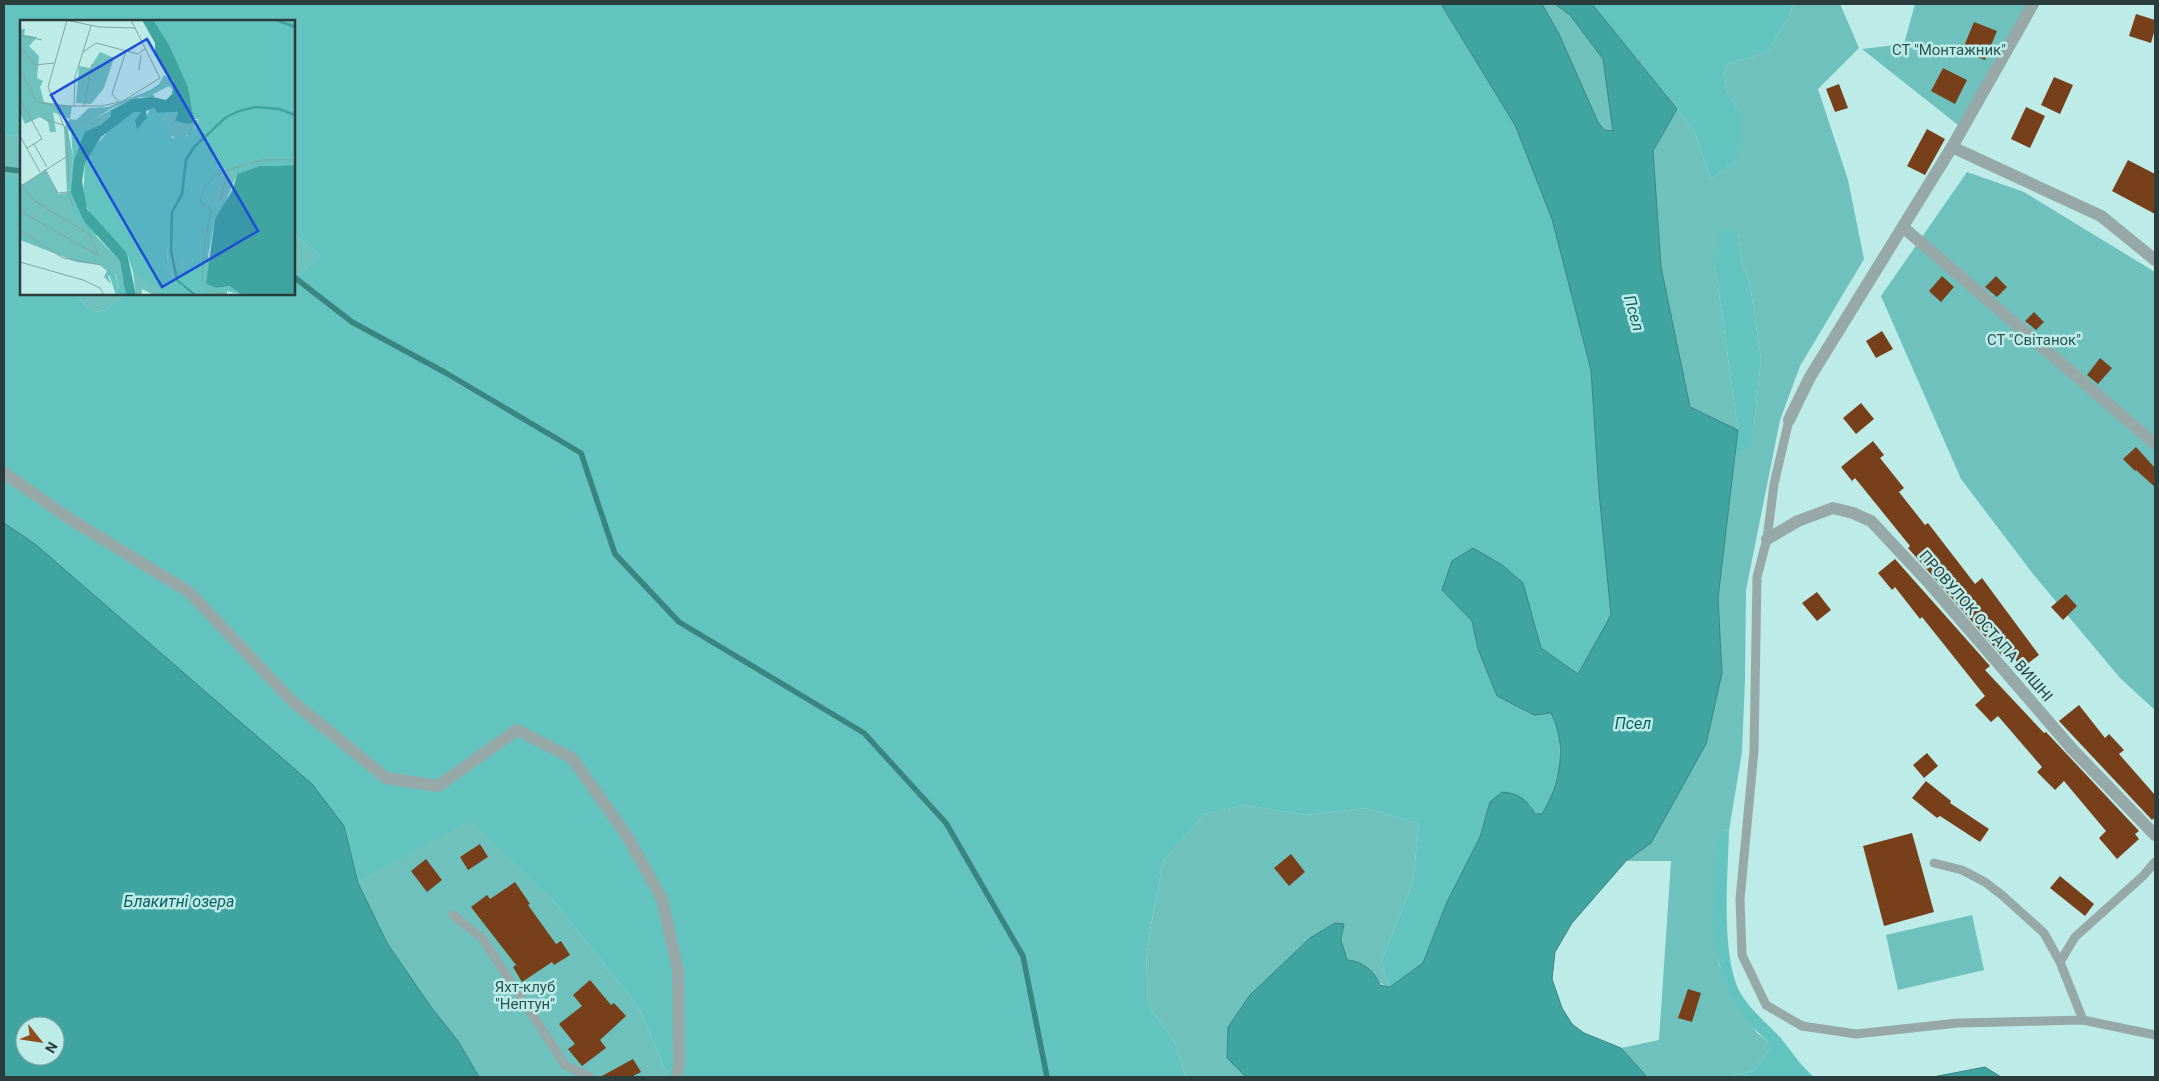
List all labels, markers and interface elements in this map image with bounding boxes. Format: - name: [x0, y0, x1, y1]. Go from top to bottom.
- inset map: [20, 20, 295, 295]
- park label: СТ "Монтажник": [1892, 41, 2006, 59]
- water label: Псел: [1620, 293, 1648, 333]
- park label: СТ "Світанок": [1987, 331, 2081, 349]
- street label: ПРОВУЛОК ОСТАПА ВИШНІ: [1915, 547, 2057, 705]
- water label: Псел: [1615, 714, 1651, 733]
- water label: Блакитні озера: [124, 892, 234, 911]
- park label: Яхт-клуб "Нептун": [495, 978, 555, 1013]
- north arrow: [15, 1016, 65, 1066]
- text: N: [42, 1039, 61, 1056]

